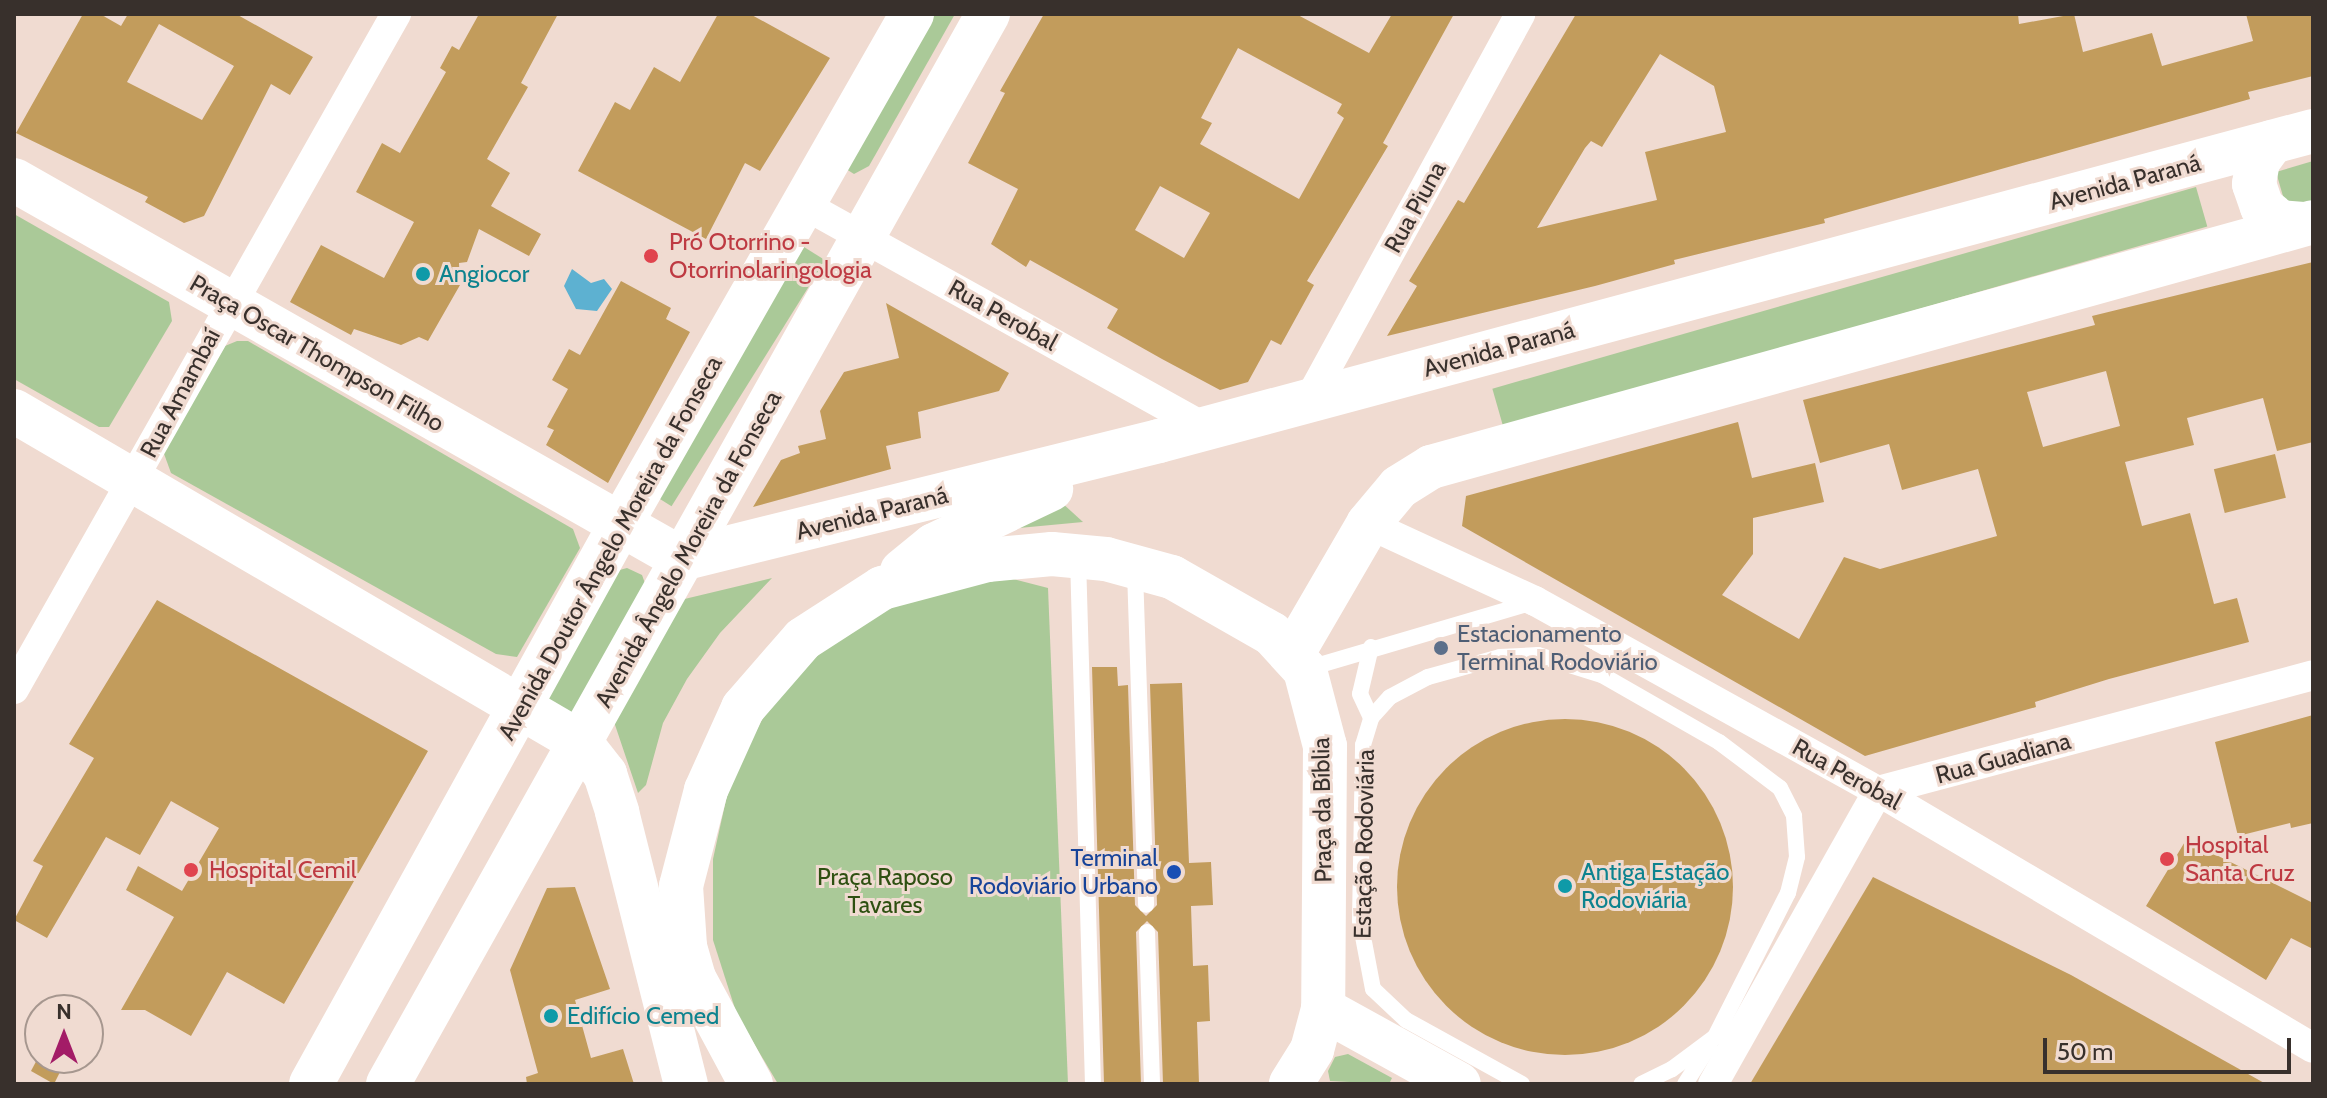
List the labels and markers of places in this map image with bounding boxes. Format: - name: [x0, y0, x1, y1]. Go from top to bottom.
- place label: Pró Otorrino - Otorrinolaringologia: [669, 228, 872, 284]
- marker: Pró Otorrino - Otorrinolaringologia: [640, 245, 662, 267]
- place label: Angiocor: [439, 260, 529, 288]
- marker: Angiocor: [414, 265, 432, 283]
- place label: Estacionamento Terminal Rodoviário: [1457, 620, 1658, 676]
- marker: Estacionamento Terminal Rodoviário: [1432, 639, 1450, 657]
- place label: Hospital Santa Cruz: [2185, 831, 2295, 887]
- place label: Terminal Rodoviário Urbano: [969, 844, 1158, 900]
- marker: Hospital Santa Cruz: [2156, 848, 2178, 870]
- place label: Hospital Cemil: [209, 856, 356, 884]
- place label: Antiga Estação Rodoviária: [1581, 858, 1729, 914]
- marker: Hospital Cemil: [180, 859, 202, 881]
- marker: Terminal Rodoviário Urbano: [1165, 863, 1183, 881]
- marker: Antiga Estação Rodoviária: [1556, 877, 1574, 895]
- place label: Edifício Cemed: [567, 1002, 719, 1030]
- marker: Edifício Cemed: [542, 1007, 560, 1025]

